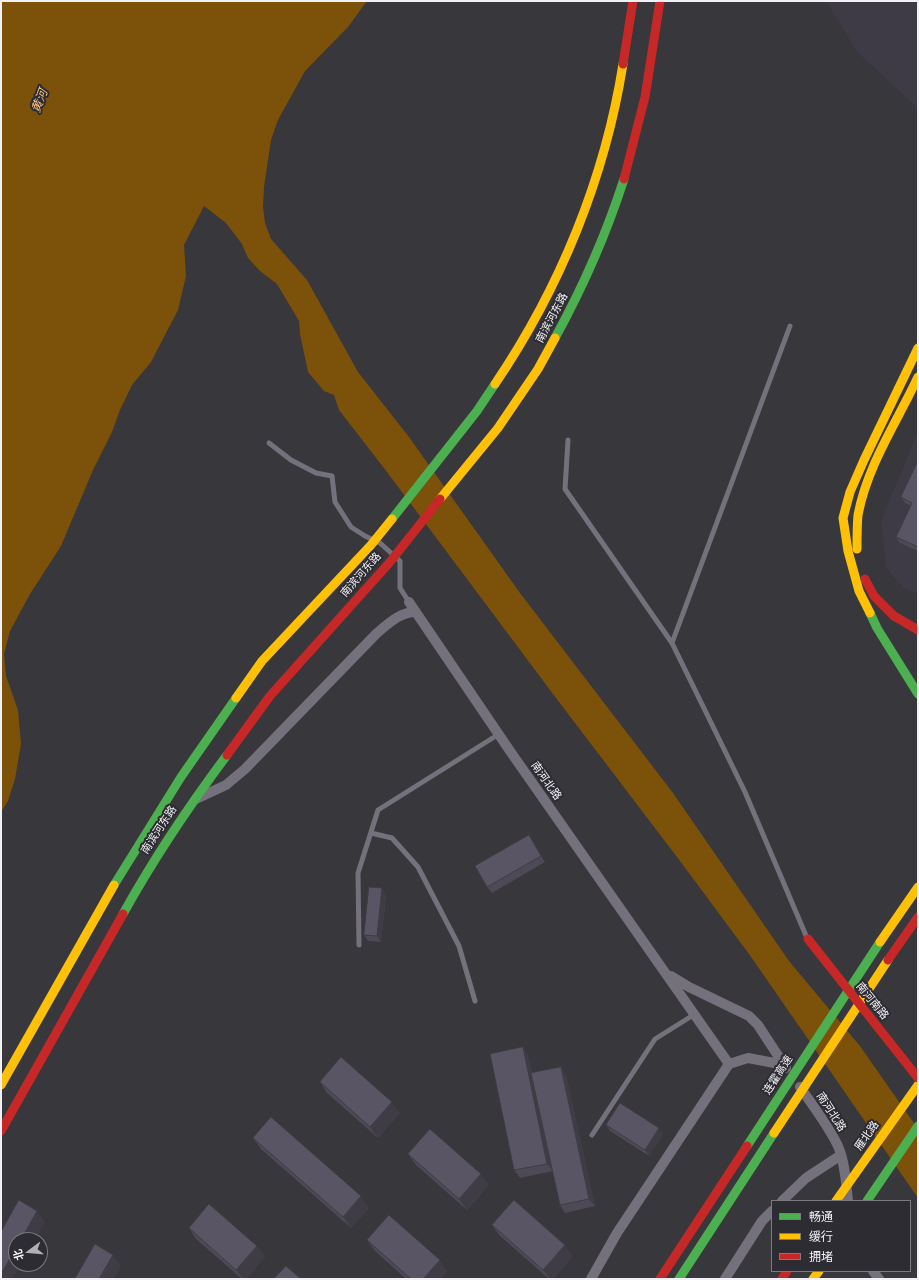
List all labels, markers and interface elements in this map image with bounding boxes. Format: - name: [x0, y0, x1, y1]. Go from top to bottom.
- water label: 黄河: [29, 87, 51, 115]
- street label: 南滨河东路: [533, 291, 571, 345]
- street label: 南滨河东路: [338, 550, 384, 600]
- street label: 南河北路: [528, 759, 564, 803]
- street label: 南滨河东路: [138, 803, 180, 857]
- street label: 南河南路: [853, 980, 891, 1022]
- street label: 连霍高速: [760, 1053, 796, 1097]
- street label: 南河北路: [813, 1090, 849, 1134]
- street label: 雁北路: [852, 1119, 882, 1153]
- legend: [771, 1200, 911, 1272]
- text: 畅通: [809, 1207, 833, 1225]
- text: 缓行: [809, 1227, 833, 1245]
- north arrow: [8, 1232, 48, 1272]
- text: 拥堵: [809, 1247, 833, 1265]
- text: 北: [8, 1248, 27, 1263]

